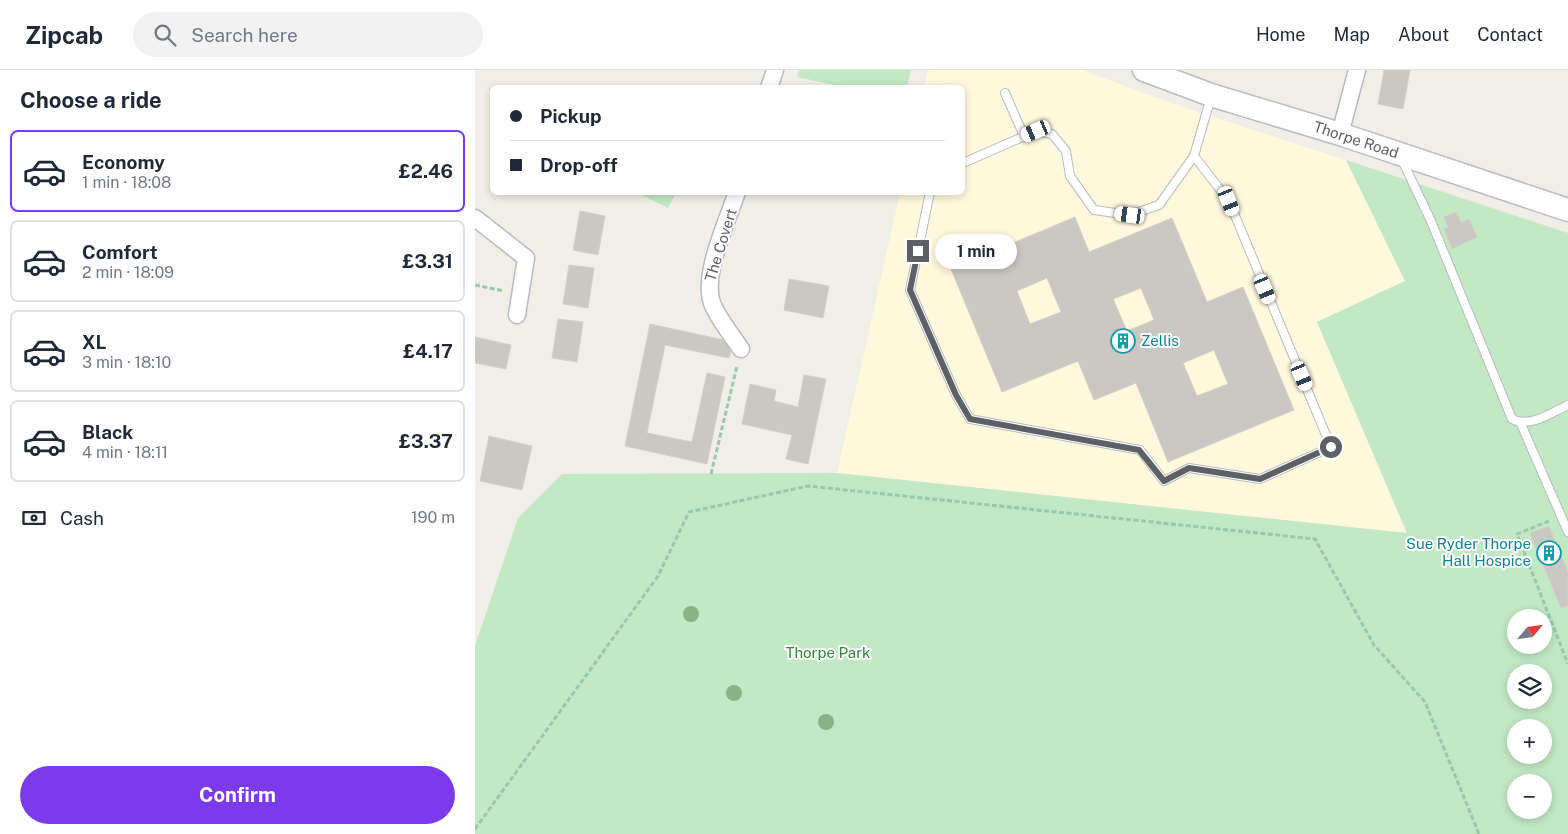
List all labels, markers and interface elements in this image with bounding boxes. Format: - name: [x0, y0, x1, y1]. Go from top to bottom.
- search box: [133, 12, 483, 57]
- text: Zipcab: [25, 21, 103, 49]
- icon: search: [151, 21, 179, 49]
- text: Search here: [191, 24, 298, 46]
- text: Home: [1256, 24, 1306, 45]
- text: Map: [1334, 24, 1370, 45]
- text: About: [1398, 24, 1449, 45]
- text: Contact: [1477, 24, 1543, 45]
- text: Choose a ride: [20, 87, 162, 113]
- text: Pickup: [540, 105, 602, 127]
- car: [1019, 118, 1052, 144]
- street label: Thorpe Road: [1311, 118, 1401, 161]
- icon: car: [22, 149, 67, 194]
- text: Economy: [82, 151, 165, 173]
- text: Drop-off: [540, 154, 617, 176]
- text: £2.46: [399, 160, 453, 182]
- text: 1 min · 18:08: [82, 173, 171, 192]
- car: [1216, 184, 1241, 218]
- car: [1114, 205, 1145, 225]
- street label: The Covert: [701, 206, 740, 283]
- callout: 1 min: [935, 234, 1018, 268]
- icon: car: [22, 239, 67, 284]
- route end: [907, 240, 929, 262]
- text: Comfort: [82, 241, 158, 263]
- text: 1 min: [957, 242, 995, 261]
- text: £3.31: [402, 250, 453, 272]
- text: 2 min · 18:09: [82, 263, 174, 282]
- car: [1252, 272, 1277, 306]
- building icon: Zellis: [1110, 328, 1136, 354]
- icon: car: [22, 329, 67, 374]
- text: XL: [82, 331, 107, 353]
- place label: Zellis: [1141, 332, 1179, 349]
- text: £4.17: [403, 340, 453, 362]
- text: 3 min · 18:10: [82, 353, 171, 372]
- car: [1289, 359, 1314, 393]
- icon: car: [22, 419, 67, 464]
- text: Black: [82, 421, 133, 443]
- text: £3.37: [399, 430, 453, 452]
- route start: [1320, 436, 1342, 458]
- text: 4 min · 18:11: [82, 443, 168, 462]
- icon: cash: [20, 504, 48, 532]
- text: Cash: [60, 507, 104, 529]
- text: 190 m: [411, 508, 455, 527]
- place label: Sue Ryder Thorpe Hall Hospice: [1406, 535, 1531, 569]
- building icon: Sue Ryder Thorpe Hall Hospice: [1536, 540, 1562, 566]
- north arrow: [1507, 609, 1553, 654]
- map controls: [1507, 609, 1552, 819]
- park label: Thorpe Park: [786, 644, 870, 661]
- button: layers: [1507, 664, 1552, 709]
- button: +: [1507, 719, 1552, 764]
- button: Confirm: [20, 766, 455, 824]
- button: −: [1507, 774, 1552, 819]

